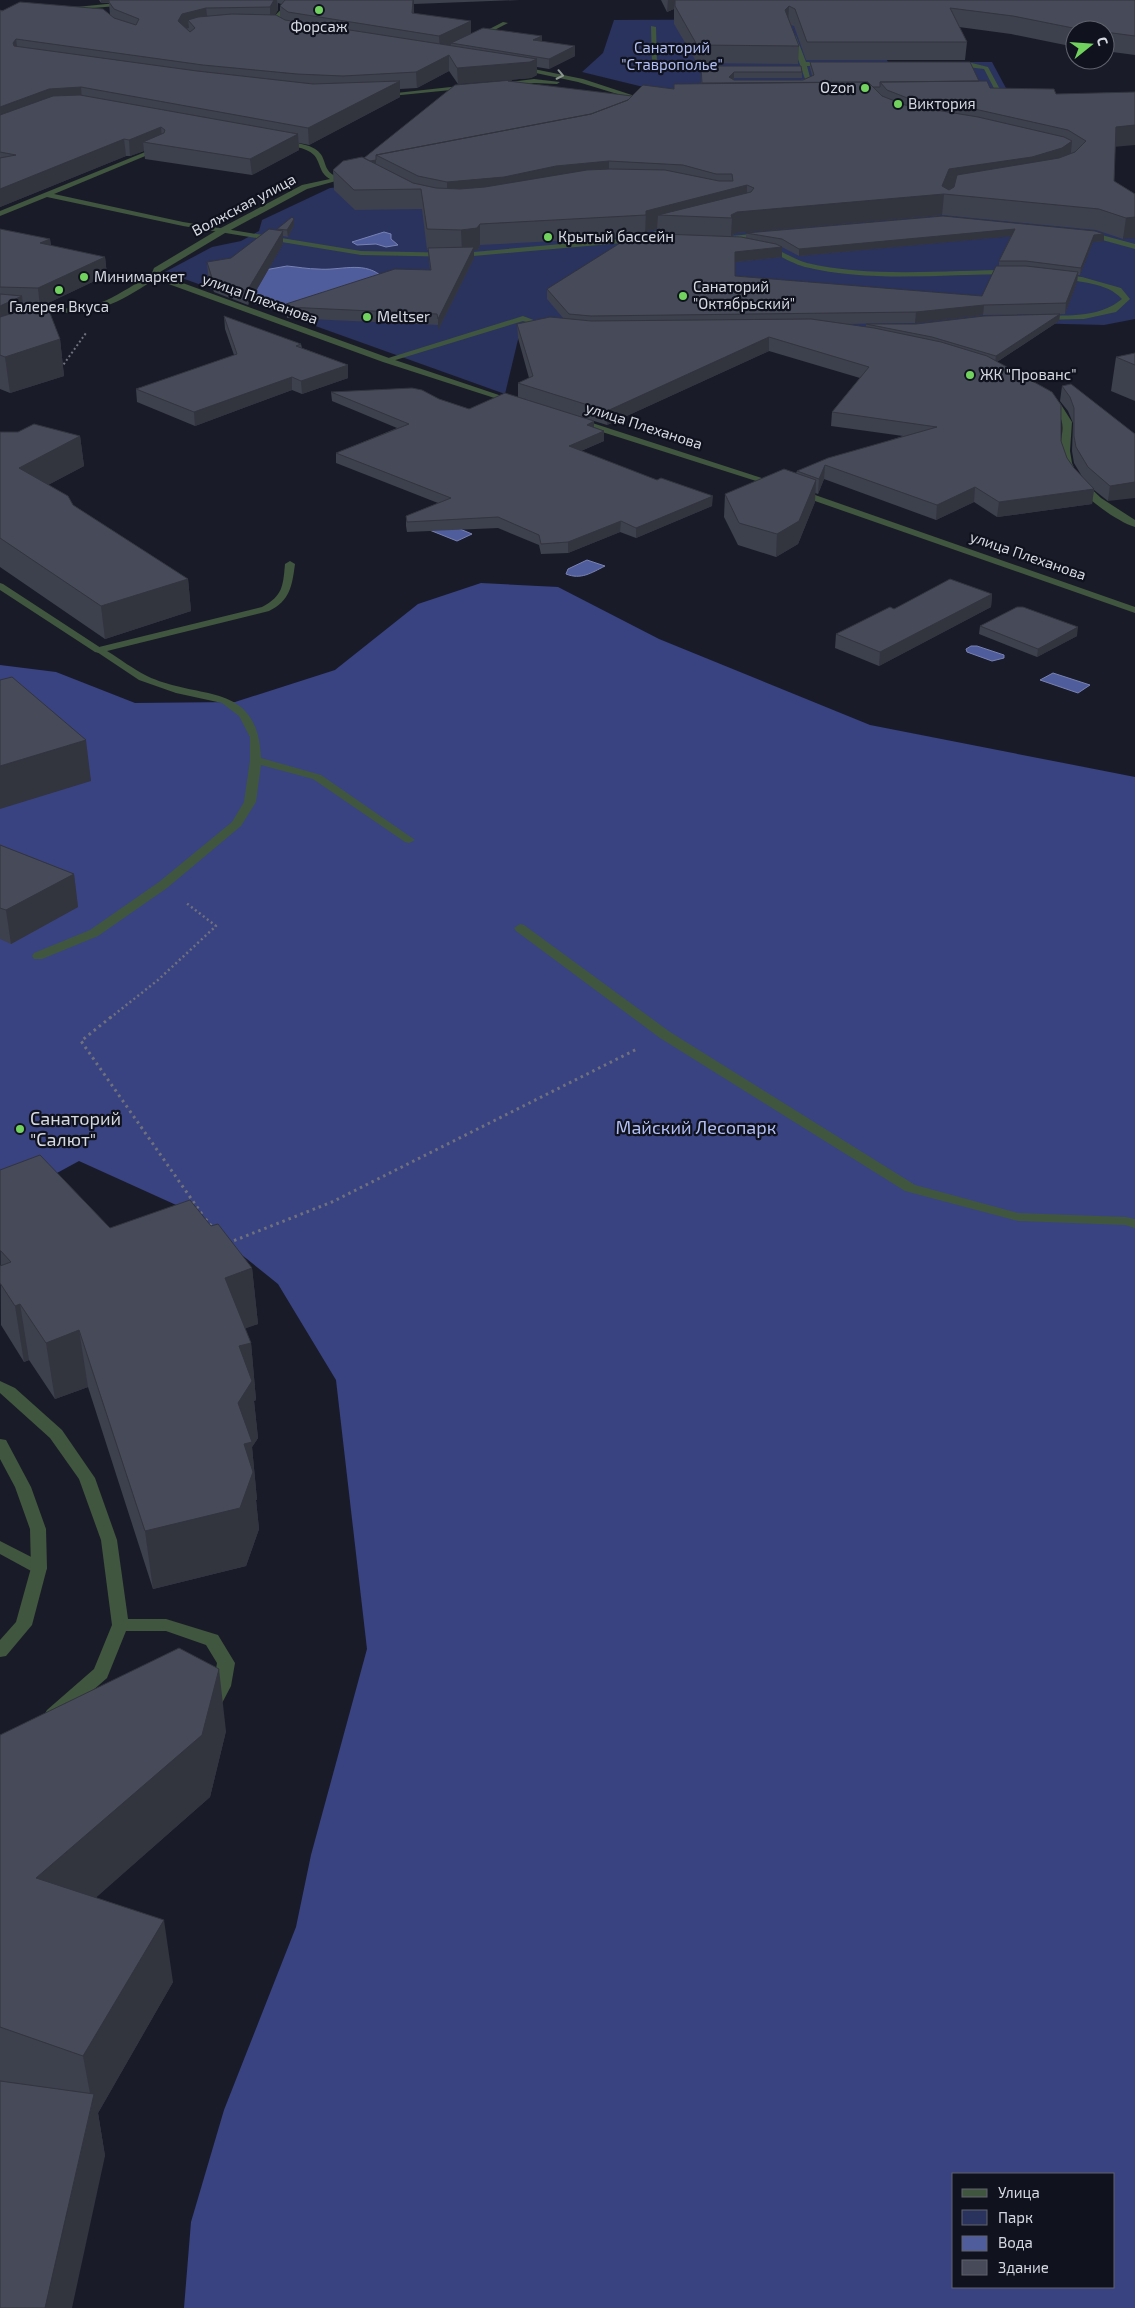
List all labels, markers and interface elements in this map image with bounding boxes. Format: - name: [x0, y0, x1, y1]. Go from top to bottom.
- marker: Форсаж: [313, 4, 325, 16]
- place label: Форсаж: [290, 17, 348, 35]
- north arrow: [1065, 20, 1115, 70]
- text: С: [1094, 35, 1112, 47]
- park label: Санаторий "Ставрополье": [621, 38, 723, 73]
- one-way arrow: [556, 69, 565, 80]
- place label: Ozon: [820, 78, 855, 96]
- marker: Ozon: [859, 82, 871, 94]
- place label: Виктория: [908, 94, 976, 112]
- marker: Виктория: [892, 98, 904, 110]
- street label: Волжская улица: [189, 169, 299, 240]
- place label: Крытый бассейн: [558, 227, 674, 245]
- marker: Крытый бассейн: [542, 231, 554, 243]
- place label: Минимаркет: [94, 267, 185, 285]
- street label: улица Плеханова: [200, 269, 321, 328]
- marker: Минимаркет: [78, 271, 90, 283]
- place label: Санаторий "Октябрьский": [693, 277, 795, 312]
- marker: Галерея Вкуса: [53, 284, 65, 296]
- marker: Санаторий "Октябрьский": [677, 290, 689, 302]
- place label: Галерея Вкуса: [9, 297, 109, 316]
- place label: Meltser: [377, 307, 430, 325]
- marker: Meltser: [361, 311, 373, 323]
- place label: ЖК "Прованс": [980, 365, 1076, 383]
- marker: ЖК "Прованс": [964, 369, 976, 381]
- street label: улица Плеханова: [583, 398, 705, 453]
- street label: улица Плеханова: [968, 527, 1089, 584]
- place label: Санаторий "Салют": [30, 1107, 121, 1150]
- park label: Майский Лесопарк: [616, 1116, 777, 1138]
- marker: Санаторий "Салют": [14, 1123, 26, 1135]
- legend: [952, 2173, 1115, 2288]
- text: Улица: [998, 2183, 1040, 2201]
- text: Парк: [998, 2208, 1033, 2226]
- text: Вода: [998, 2233, 1033, 2251]
- text: Здание: [998, 2258, 1049, 2276]

